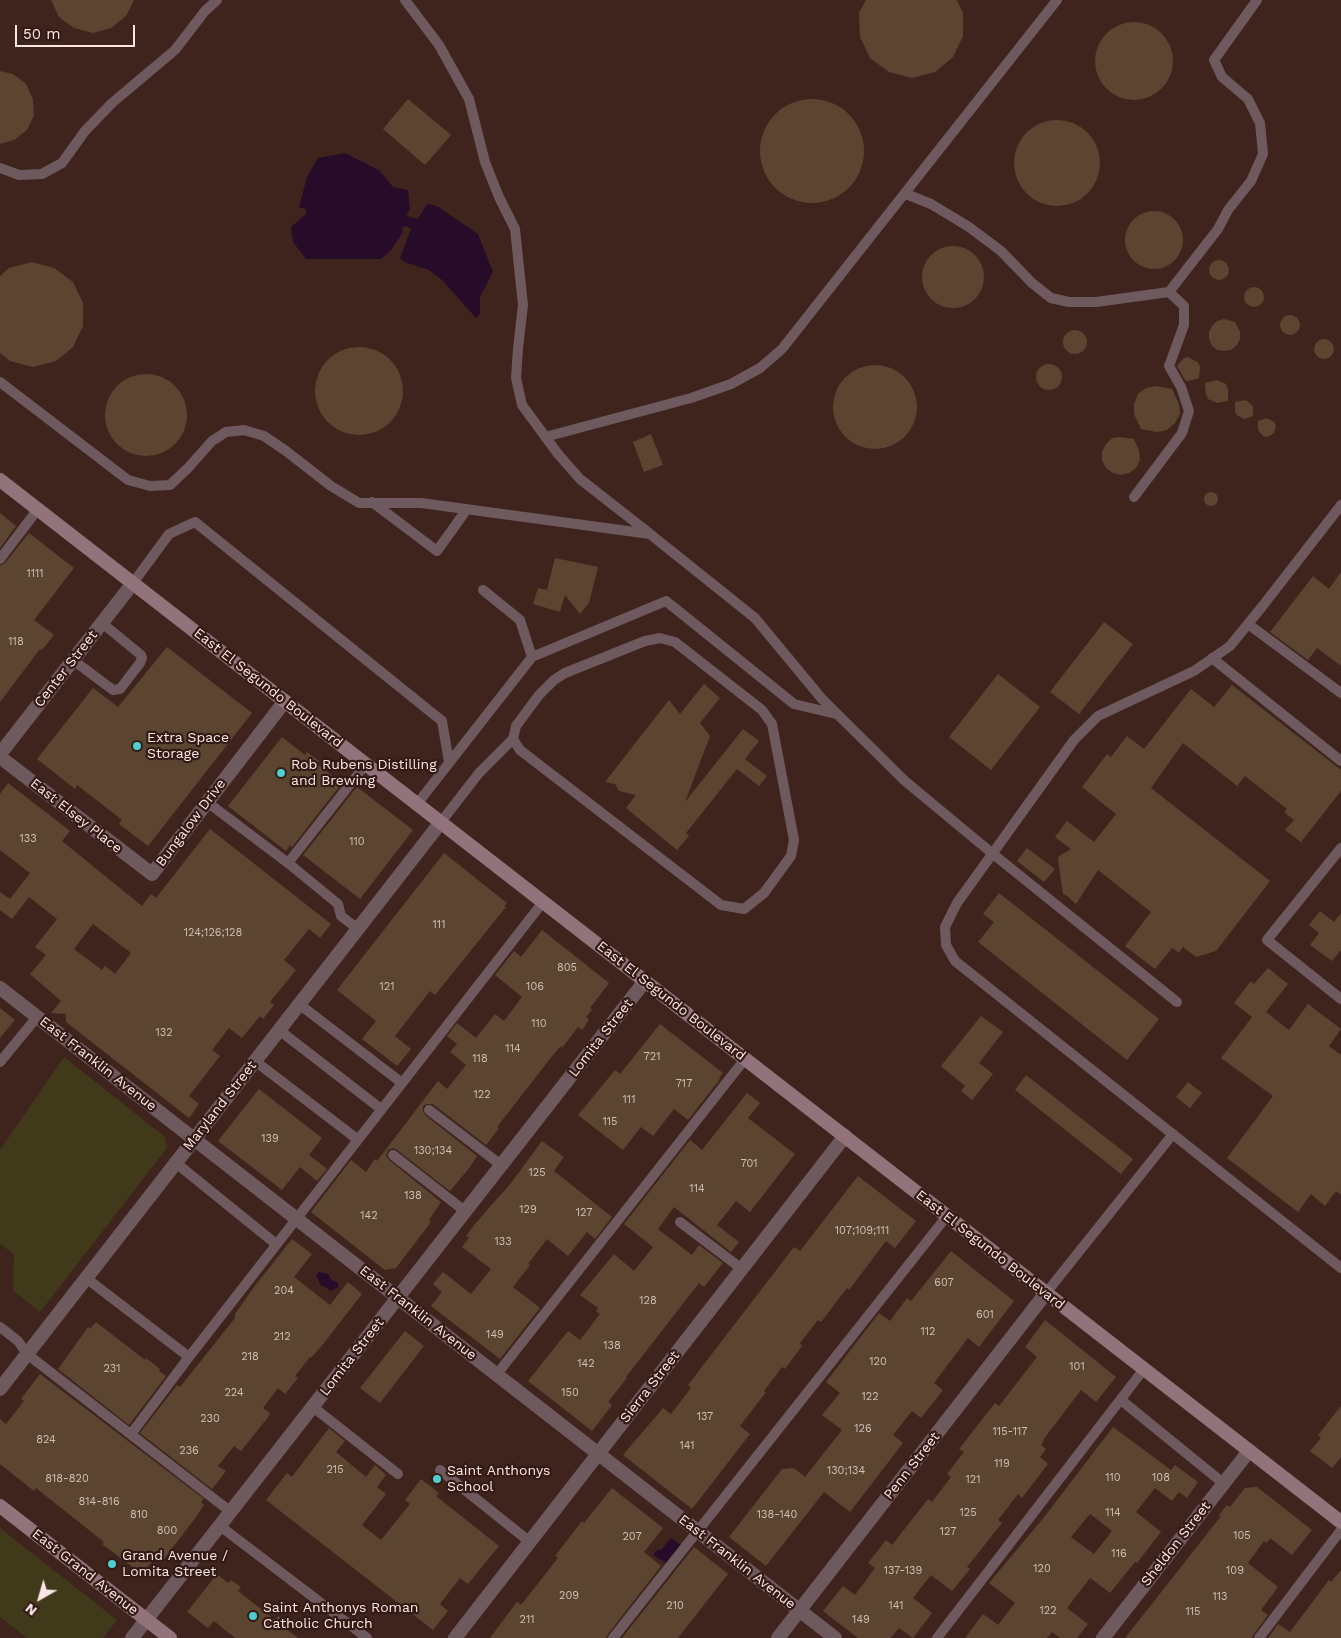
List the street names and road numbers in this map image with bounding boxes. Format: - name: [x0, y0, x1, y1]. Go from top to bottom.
- street label: East El Segundo Boulevard: [190, 625, 346, 751]
- street label: Center Street: [31, 627, 101, 711]
- street label: East Elsey Place: [27, 775, 125, 857]
- street label: Bungalow Drive: [153, 776, 229, 870]
- street label: East El Segundo Boulevard: [593, 938, 749, 1064]
- street label: Lomita Street: [565, 996, 637, 1080]
- street label: East Franklin Avenue: [36, 1013, 160, 1115]
- street label: Maryland Street: [180, 1058, 260, 1154]
- street label: East El Segundo Boulevard: [912, 1187, 1068, 1313]
- street label: East Franklin Avenue: [356, 1262, 480, 1364]
- street label: Lomita Street: [316, 1315, 388, 1399]
- street label: Sierra Street: [617, 1348, 683, 1426]
- street label: Penn Street: [881, 1429, 943, 1503]
- street label: Sheldon Street: [1138, 1498, 1214, 1590]
- street label: East Franklin Avenue: [675, 1511, 799, 1613]
- street label: East Grand Avenue: [29, 1525, 141, 1619]

